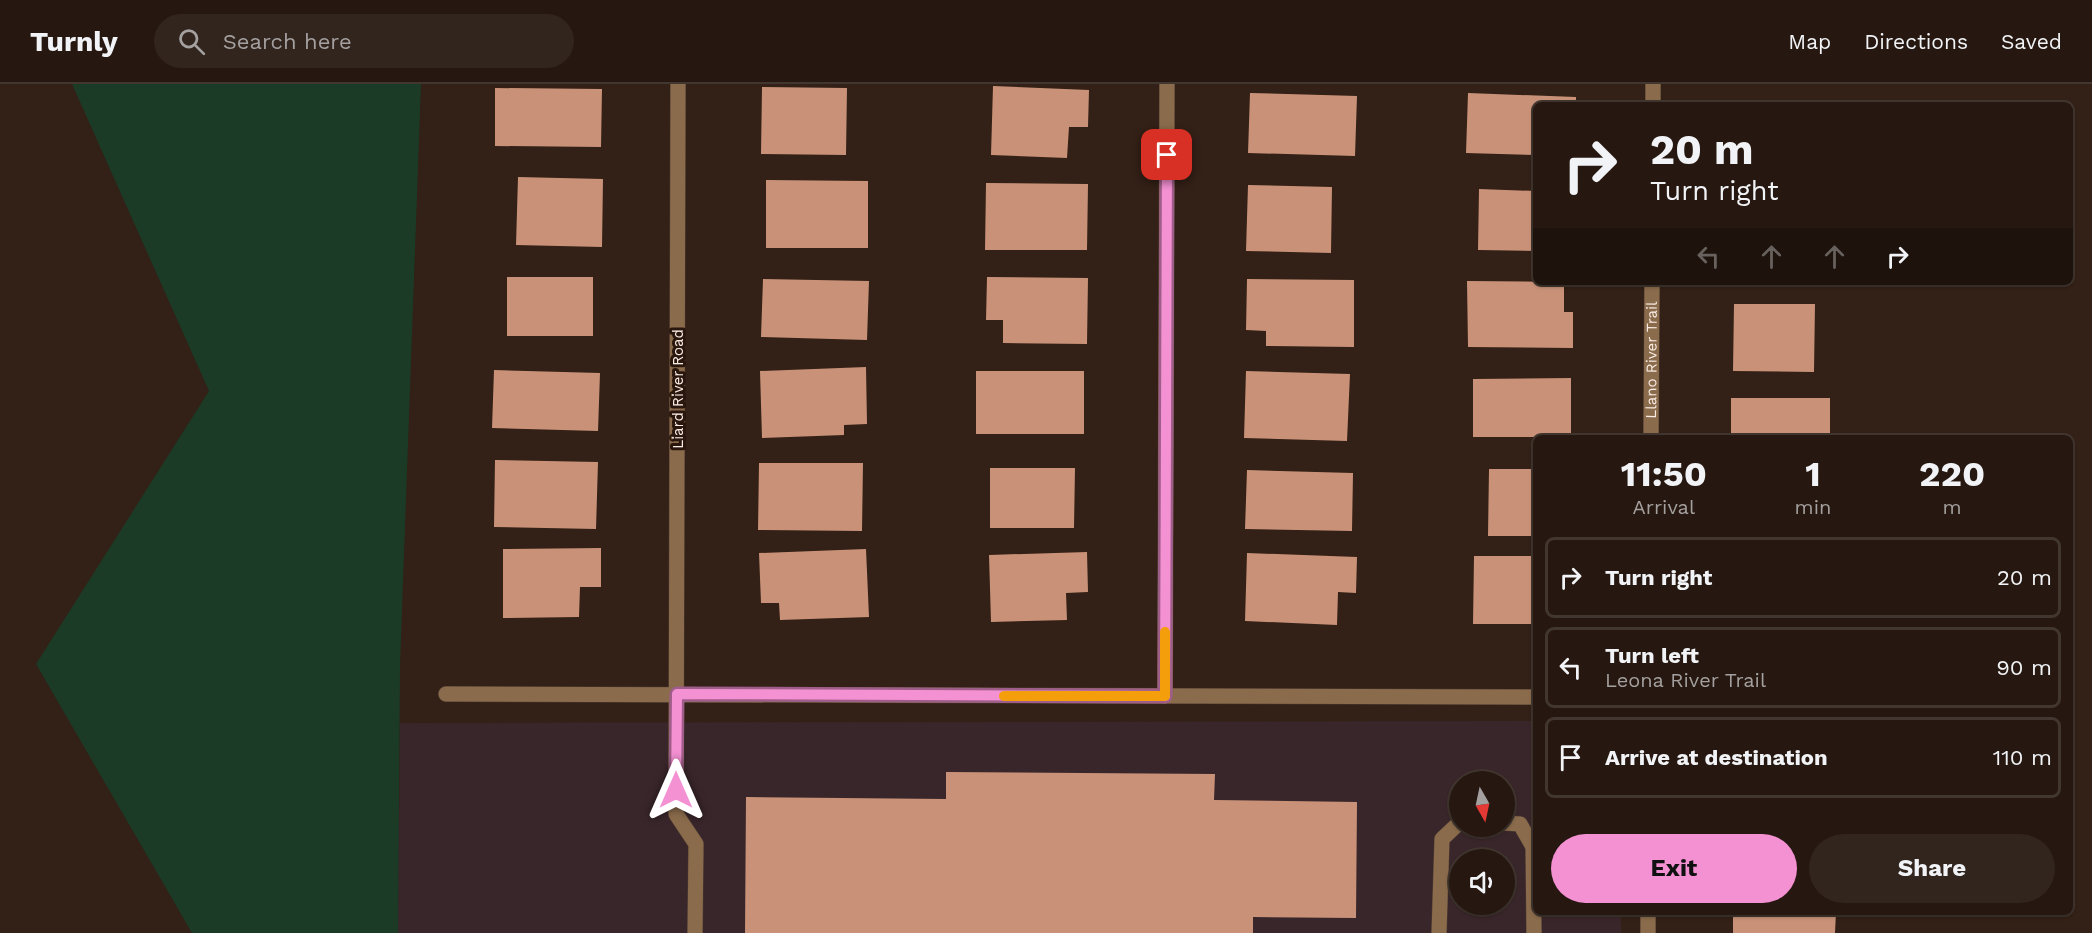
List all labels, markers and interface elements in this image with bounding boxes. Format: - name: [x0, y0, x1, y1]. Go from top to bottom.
- search box: [154, 14, 574, 68]
- text: Turnly: [30, 25, 118, 58]
- icon: search: [175, 25, 208, 58]
- text: Search here: [223, 29, 352, 54]
- text: Map: [1788, 29, 1831, 54]
- text: Directions: [1864, 29, 1968, 54]
- text: Saved: [2001, 29, 2062, 54]
- text: 20 m: [1650, 125, 1754, 174]
- icon: right: [1551, 126, 1629, 204]
- pin: [1141, 129, 1192, 180]
- icon: arrive: [1150, 138, 1183, 171]
- text: Turn right: [1650, 175, 1779, 207]
- icon: left: [1692, 240, 1725, 273]
- icon: ahead: [1755, 240, 1788, 273]
- icon: ahead: [1818, 240, 1851, 273]
- icon: right: [1881, 240, 1914, 273]
- street label: Llano River Trail: [1642, 301, 1661, 419]
- street label: Liard River Road: [669, 329, 687, 449]
- text: 11:50: [1621, 453, 1707, 495]
- text: 1: [1805, 453, 1821, 495]
- text: 220: [1919, 453, 1985, 495]
- text: Arrival: [1633, 495, 1695, 519]
- text: min: [1795, 495, 1831, 519]
- text: m: [1943, 495, 1962, 519]
- icon: right: [1554, 561, 1587, 594]
- text: Turn right: [1605, 565, 1712, 590]
- text: 20 m: [1997, 565, 2052, 590]
- text: Turn left: [1605, 643, 1699, 668]
- icon: left: [1554, 651, 1587, 684]
- text: 90 m: [1996, 655, 2052, 680]
- text: Leona River Trail: [1605, 668, 1766, 692]
- icon: arrive: [1554, 741, 1587, 774]
- text: Arrive at destination: [1605, 745, 1828, 770]
- text: 110 m: [1993, 745, 2052, 770]
- position arrow: [644, 758, 708, 822]
- north arrow: [1449, 771, 1515, 837]
- map controls: [1449, 771, 1515, 915]
- button: Exit: [1551, 834, 1797, 903]
- button: Share: [1809, 834, 2055, 903]
- button: sound: [1449, 849, 1515, 915]

